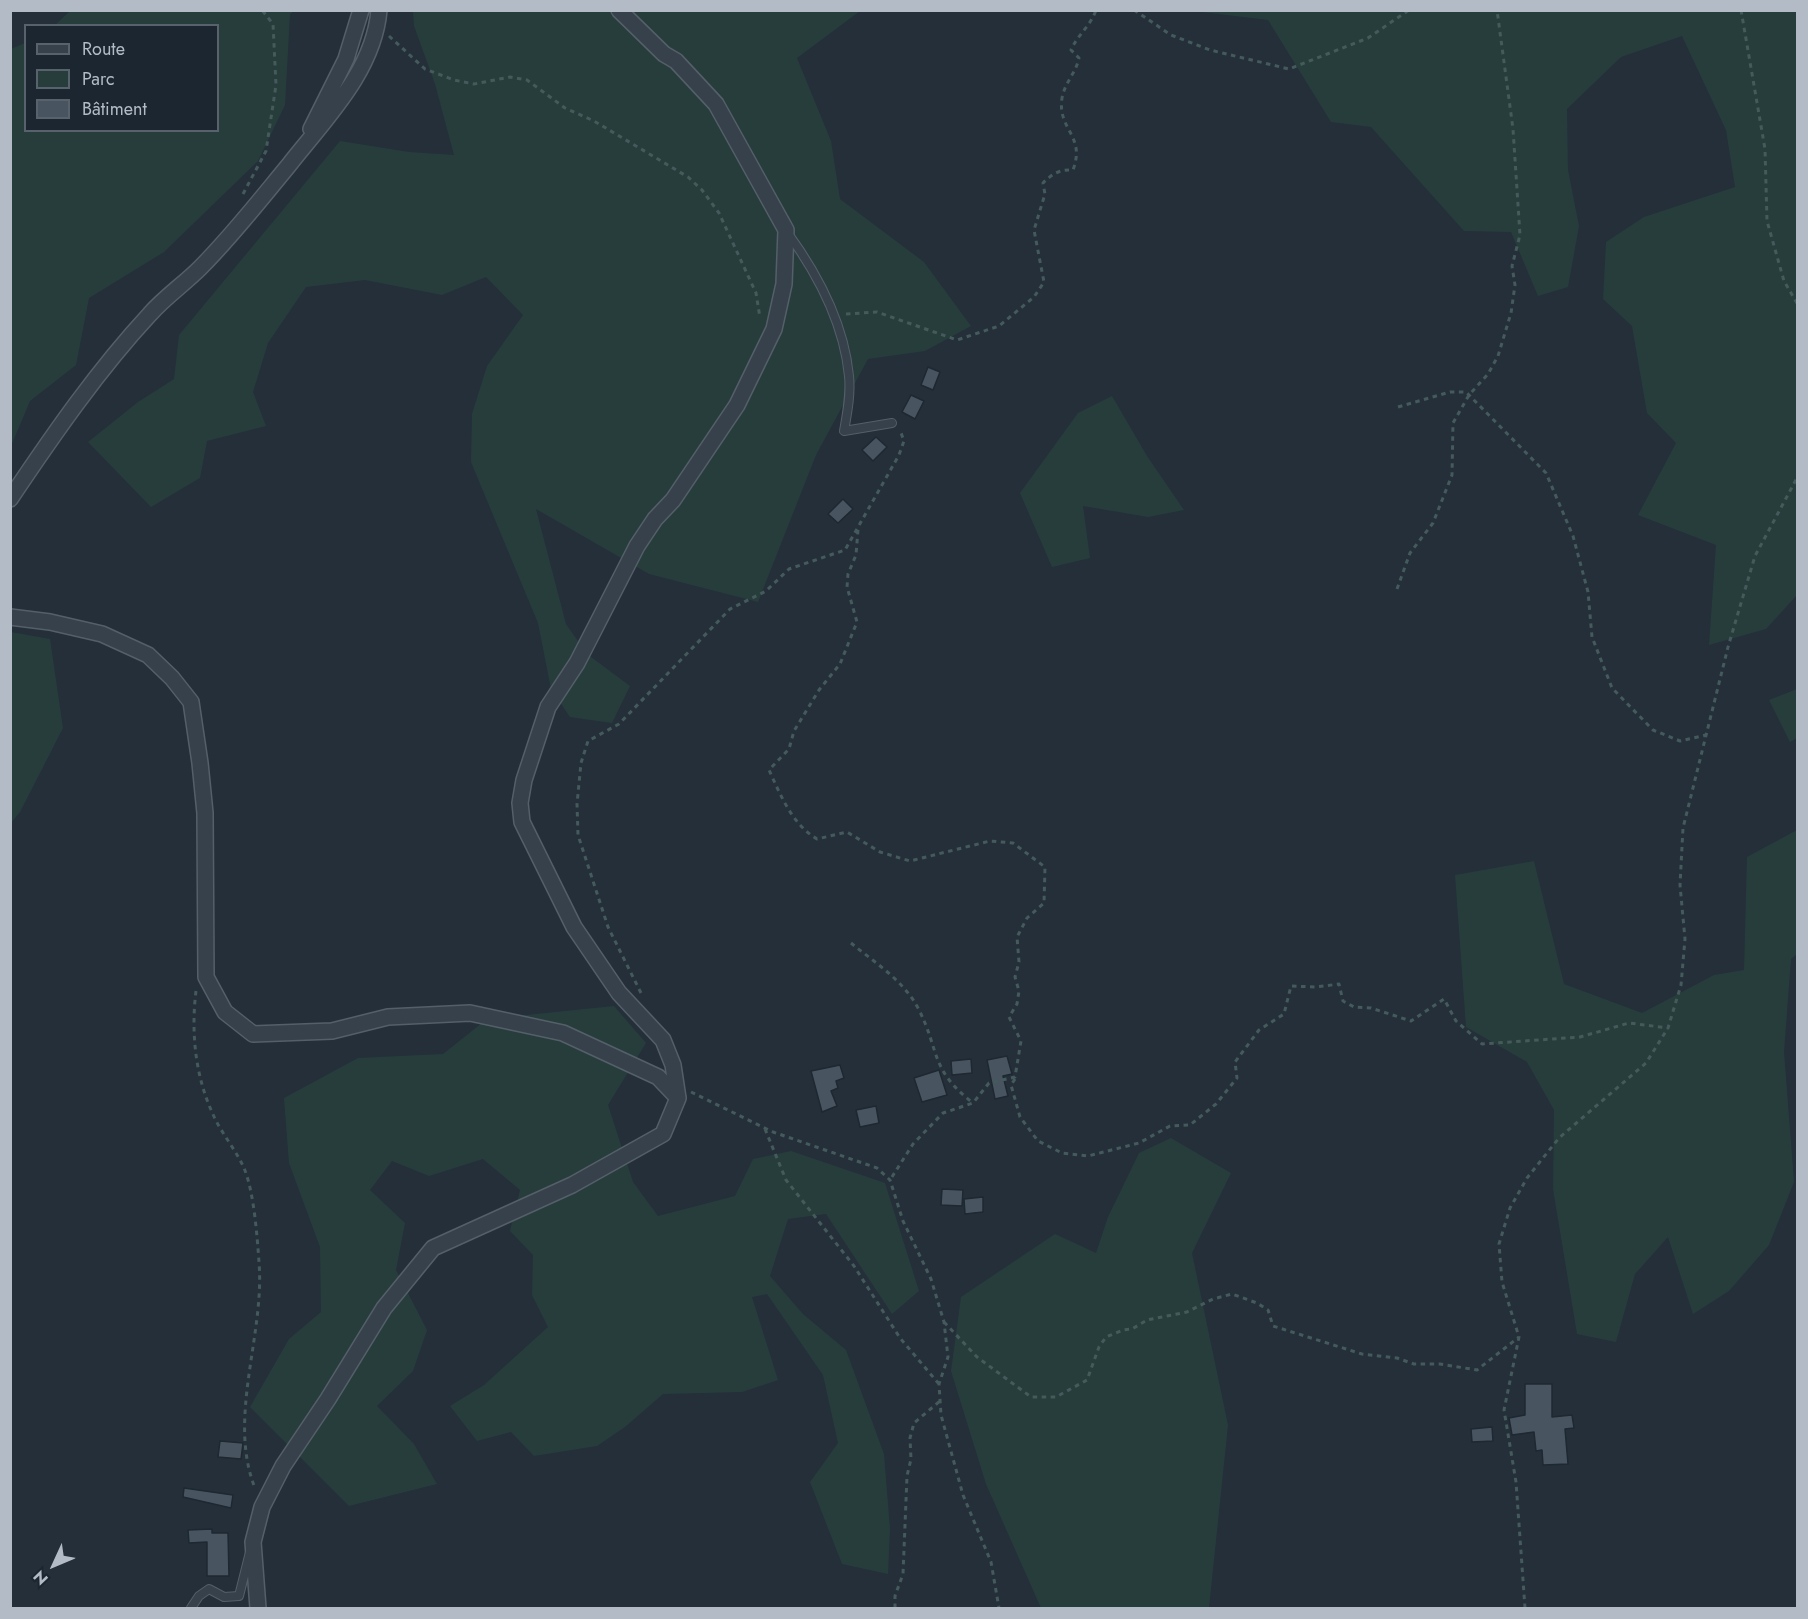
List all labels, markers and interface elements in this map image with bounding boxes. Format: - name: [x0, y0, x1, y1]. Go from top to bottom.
- legend: [24, 24, 219, 132]
- text: Route: [82, 36, 125, 62]
- text: Parc: [82, 66, 115, 92]
- text: Bâtiment: [82, 96, 147, 122]
- north arrow: [24, 1535, 84, 1595]
- text: N: [28, 1565, 53, 1590]

